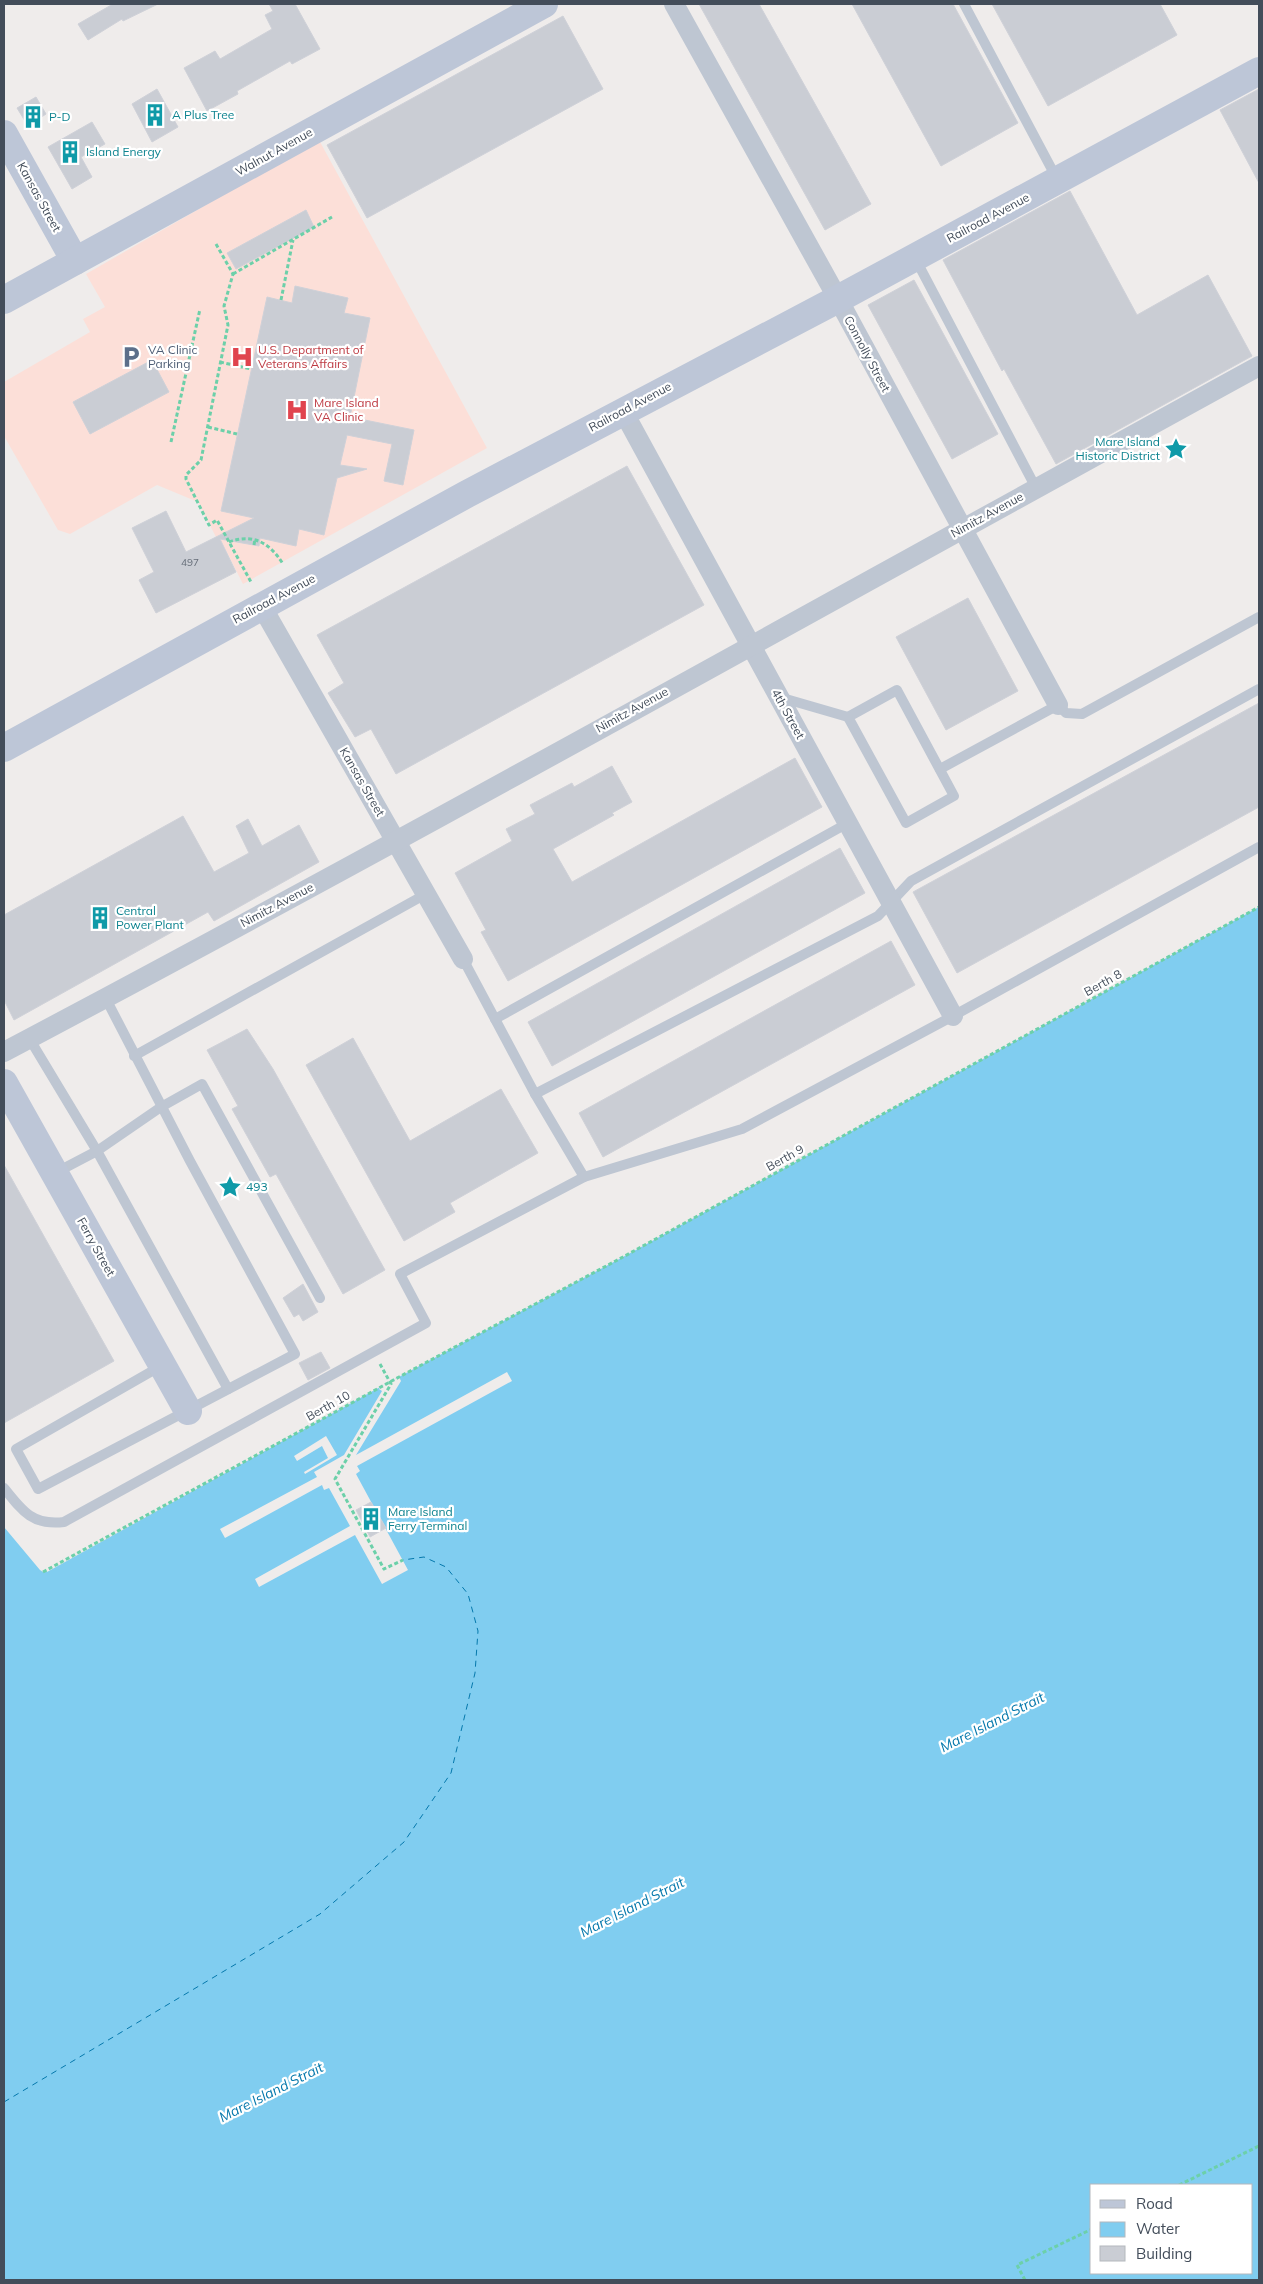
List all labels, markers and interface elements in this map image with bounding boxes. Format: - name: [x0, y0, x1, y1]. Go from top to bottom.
- building icon: A Plus Tree: [142, 102, 168, 128]
- building icon: P-D: [20, 104, 46, 130]
- place label: A Plus Tree: [172, 107, 234, 122]
- place label: P-D: [49, 109, 71, 124]
- street label: Walnut Avenue: [233, 124, 315, 179]
- building icon: Island Energy: [57, 139, 83, 165]
- place label: Island Energy: [86, 144, 162, 159]
- street label: Kansas Street: [14, 159, 65, 234]
- street label: Railroad Avenue: [944, 189, 1032, 246]
- street label: Connolly Street: [841, 313, 894, 394]
- place label: VA Clinic Parking: [148, 342, 197, 371]
- place label: U.S. Department of Veterans Affairs: [258, 342, 365, 371]
- parking icon: VA Clinic Parking: [118, 344, 144, 370]
- hospital icon: U.S. Department of Veterans Affairs: [229, 344, 255, 370]
- street label: Railroad Avenue: [586, 378, 674, 435]
- place label: Mare Island VA Clinic: [314, 395, 379, 424]
- hospital icon: Mare Island VA Clinic: [284, 397, 310, 423]
- place label: Mare Island Historic District: [1076, 434, 1160, 463]
- place icon: Mare Island Historic District: [1163, 436, 1189, 462]
- street label: Nimitz Avenue: [948, 488, 1026, 541]
- house number: 497: [181, 556, 199, 569]
- street label: Railroad Avenue: [230, 570, 318, 627]
- street label: Nimitz Avenue: [593, 683, 671, 736]
- street label: 4th Street: [769, 686, 808, 741]
- street label: Kansas Street: [337, 745, 388, 819]
- street label: Nimitz Avenue: [238, 879, 316, 930]
- place label: Central Power Plant: [116, 903, 184, 932]
- building icon: Central Power Plant: [87, 905, 113, 931]
- street label: Berth 8: [1081, 966, 1124, 999]
- street label: Berth 9: [763, 1141, 806, 1174]
- place icon: 493: [217, 1174, 243, 1200]
- place label: 493: [246, 1179, 268, 1194]
- street label: Ferry Street: [74, 1215, 119, 1279]
- street label: Berth 10: [303, 1387, 352, 1424]
- place label: Mare Island Ferry Terminal: [388, 1504, 467, 1533]
- building icon: Mare Island Ferry Terminal: [358, 1506, 384, 1532]
- water label: Mare Island Strait: [937, 1687, 1048, 1756]
- water label: Mare Island Strait: [577, 1872, 688, 1941]
- water label: Mare Island Strait: [216, 2057, 327, 2126]
- legend: [1090, 2184, 1253, 2274]
- text: Road: [1136, 2194, 1173, 2213]
- text: Water: [1136, 2219, 1180, 2238]
- text: Building: [1136, 2244, 1192, 2263]

